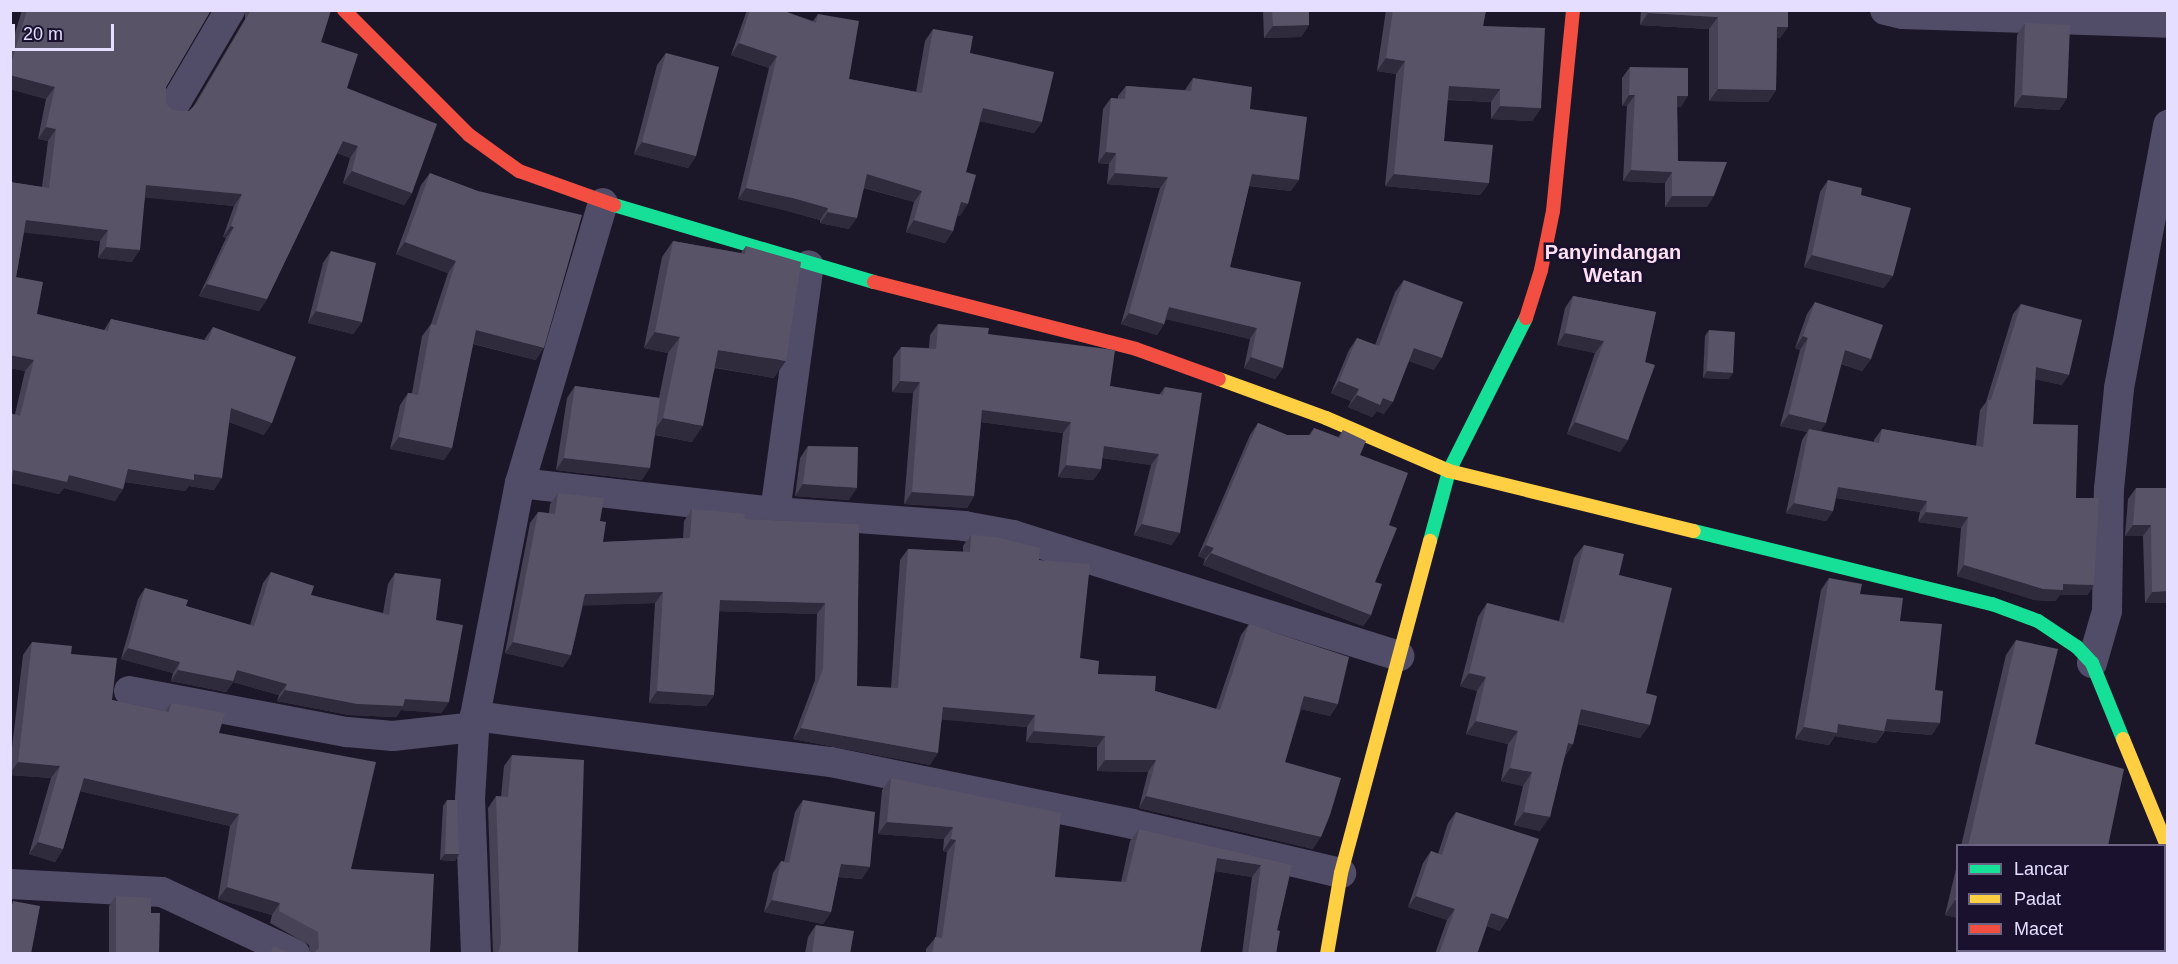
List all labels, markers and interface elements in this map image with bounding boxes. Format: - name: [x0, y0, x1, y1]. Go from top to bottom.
- scale bar: [15, 12, 117, 50]
- text: 20 m: [23, 24, 63, 44]
- district label: Panyindangan Wetan: [1545, 241, 1681, 288]
- legend: [1956, 844, 2166, 952]
- text: Lancar: [2014, 859, 2069, 879]
- text: Padat: [2014, 889, 2061, 909]
- text: Macet: [2014, 919, 2063, 939]

